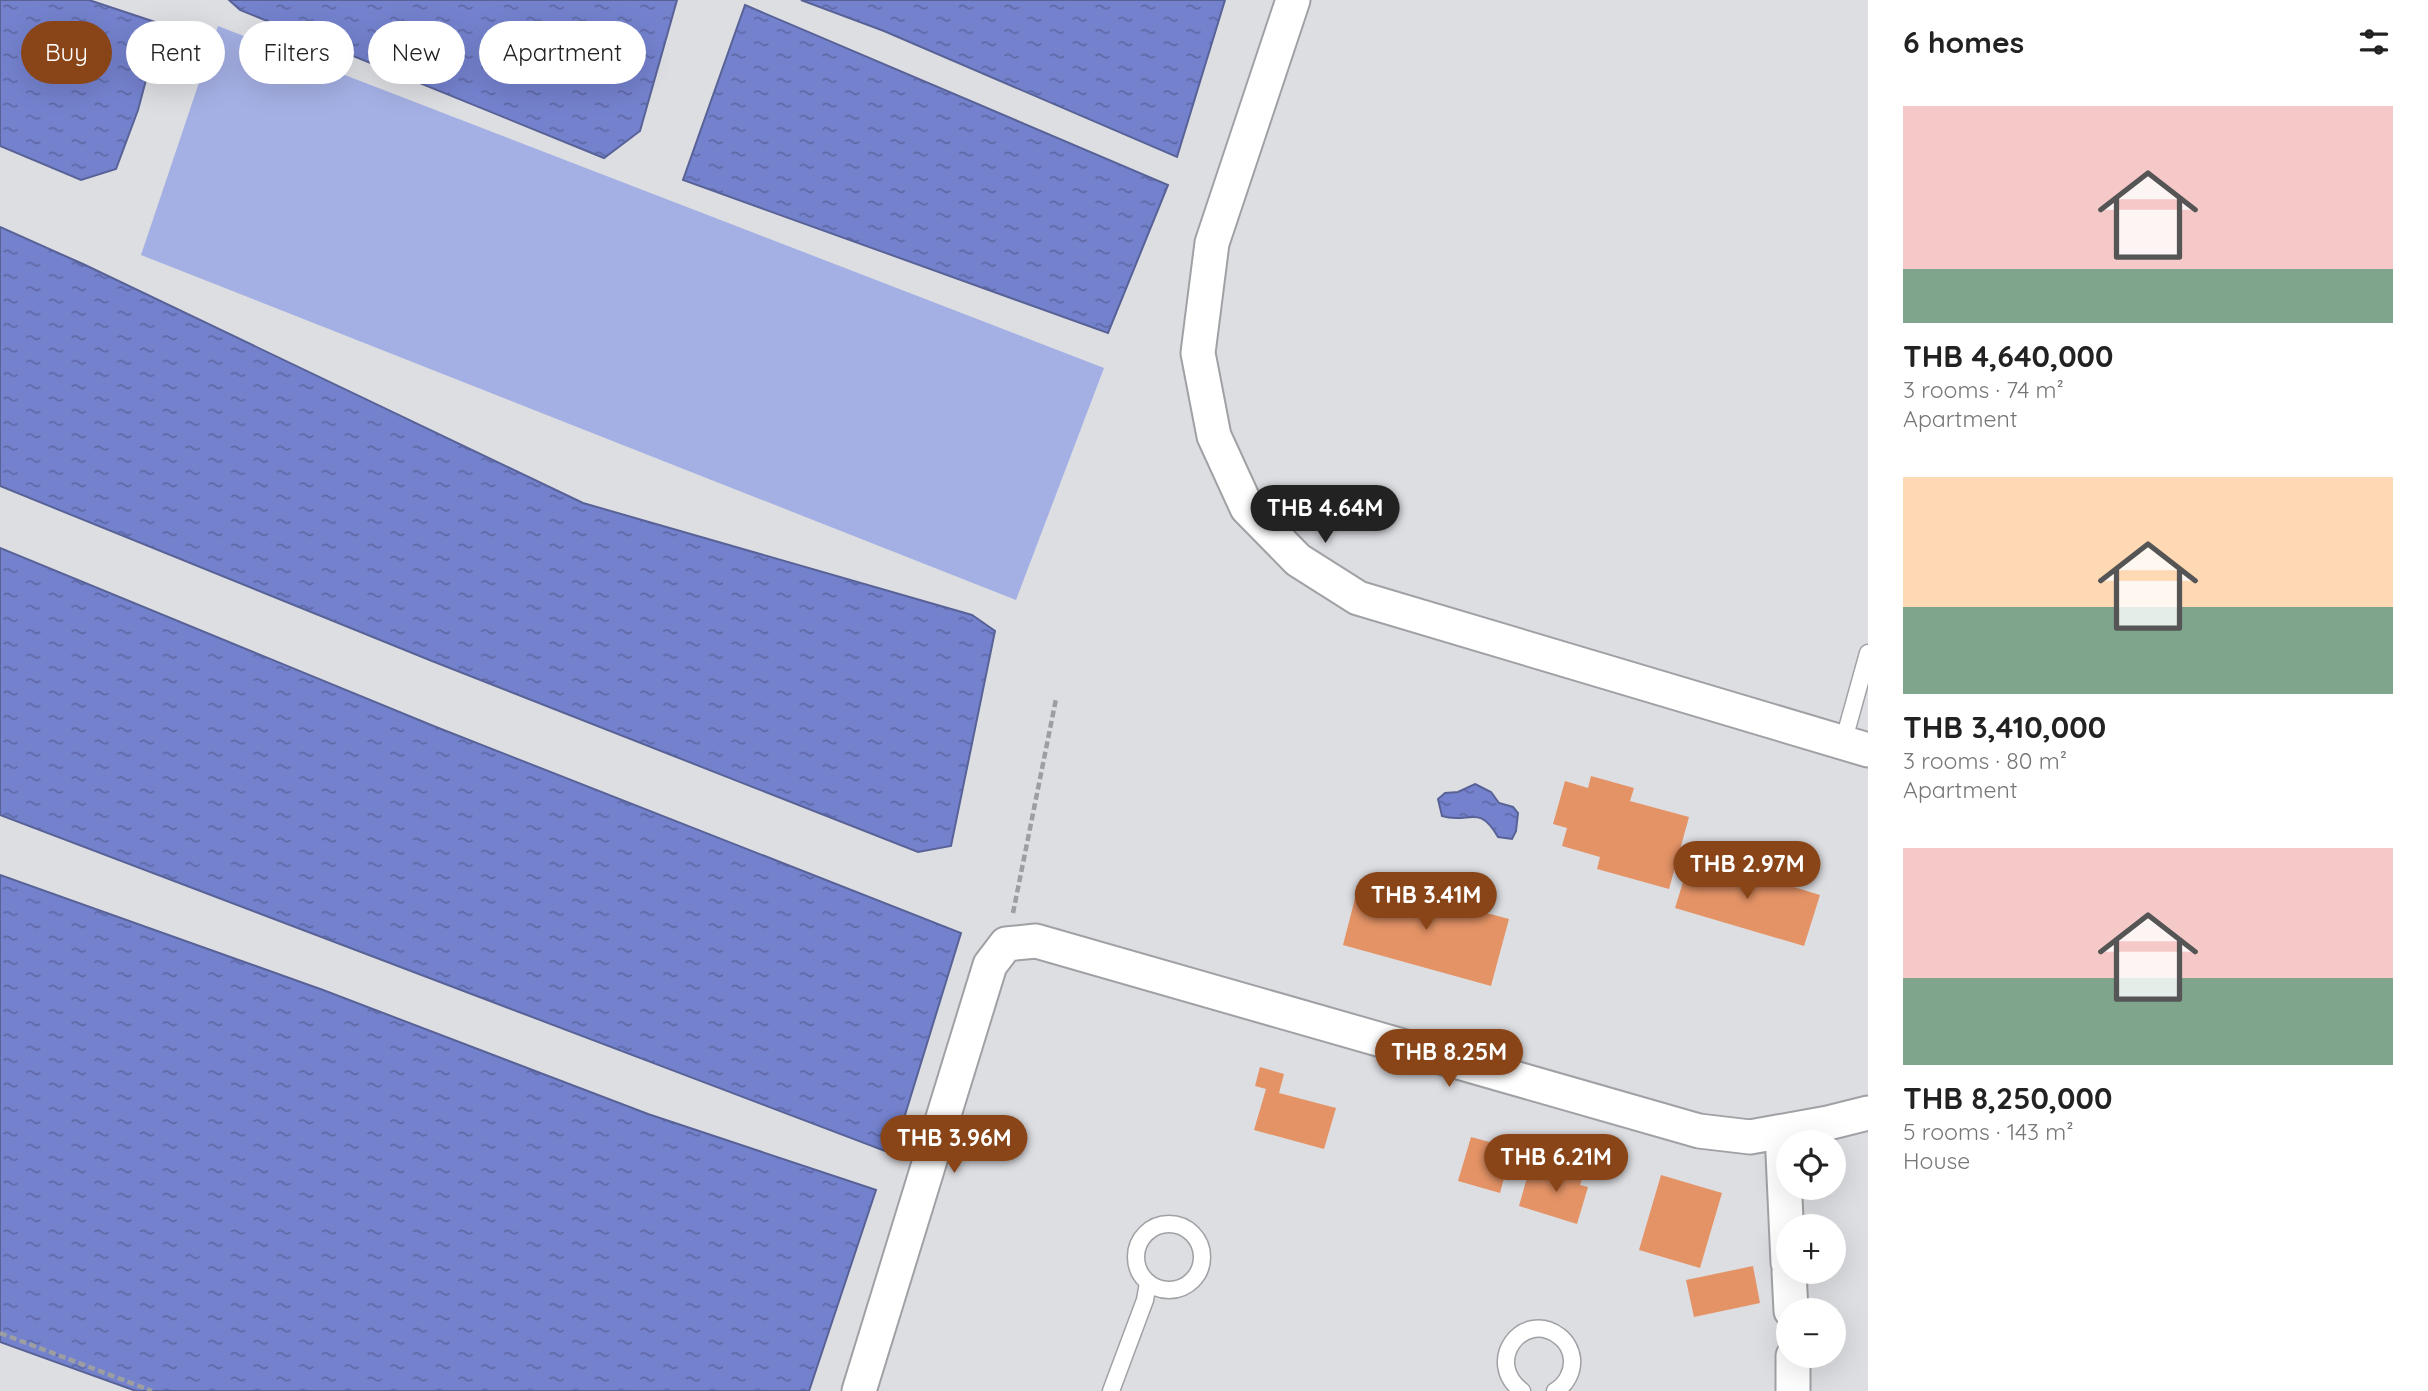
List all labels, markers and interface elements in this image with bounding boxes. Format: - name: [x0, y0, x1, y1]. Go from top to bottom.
- chip: Buy: [21, 21, 112, 84]
- chip: Rent: [126, 21, 225, 84]
- chip: Filters: [239, 21, 354, 84]
- chip: New: [368, 21, 465, 84]
- chip: Apartment: [479, 21, 646, 84]
- text: 6 homes: [1903, 23, 2024, 61]
- icon: filters: [2355, 23, 2393, 61]
- icon: home: [2085, 152, 2211, 278]
- text: THB 4,640,000: [1903, 337, 2113, 375]
- text: 3 rooms · 74 m²: [1903, 375, 2064, 404]
- text: Apartment: [1903, 404, 2017, 433]
- pin: THB 4.64M: [1245, 486, 1405, 545]
- text: THB 4.64M: [1267, 493, 1383, 522]
- icon: home: [2085, 523, 2211, 649]
- text: THB 3,410,000: [1903, 708, 2106, 746]
- text: 3 rooms · 80 m²: [1903, 746, 2067, 775]
- text: Apartment: [1903, 775, 2017, 804]
- pin: THB 2.97M: [1667, 842, 1827, 901]
- text: THB 2.97M: [1689, 849, 1805, 878]
- pin: THB 3.41M: [1346, 872, 1506, 932]
- text: THB 3.41M: [1371, 880, 1481, 909]
- icon: home: [2085, 894, 2211, 1020]
- pin: THB 8.25M: [1369, 1030, 1529, 1089]
- text: THB 8.25M: [1391, 1037, 1507, 1066]
- text: THB 8,250,000: [1903, 1079, 2112, 1117]
- pin: THB 3.96M: [874, 1116, 1034, 1175]
- text: 5 rooms · 143 m²: [1903, 1117, 2074, 1146]
- text: THB 3.96M: [896, 1123, 1012, 1152]
- map controls: [1776, 1130, 1846, 1368]
- button: locate: [1776, 1130, 1846, 1200]
- pin: THB 6.21M: [1476, 1134, 1636, 1194]
- text: THB 6.21M: [1500, 1142, 1612, 1171]
- text: House: [1903, 1146, 1970, 1175]
- button: +: [1776, 1214, 1846, 1284]
- button: −: [1776, 1298, 1846, 1368]

